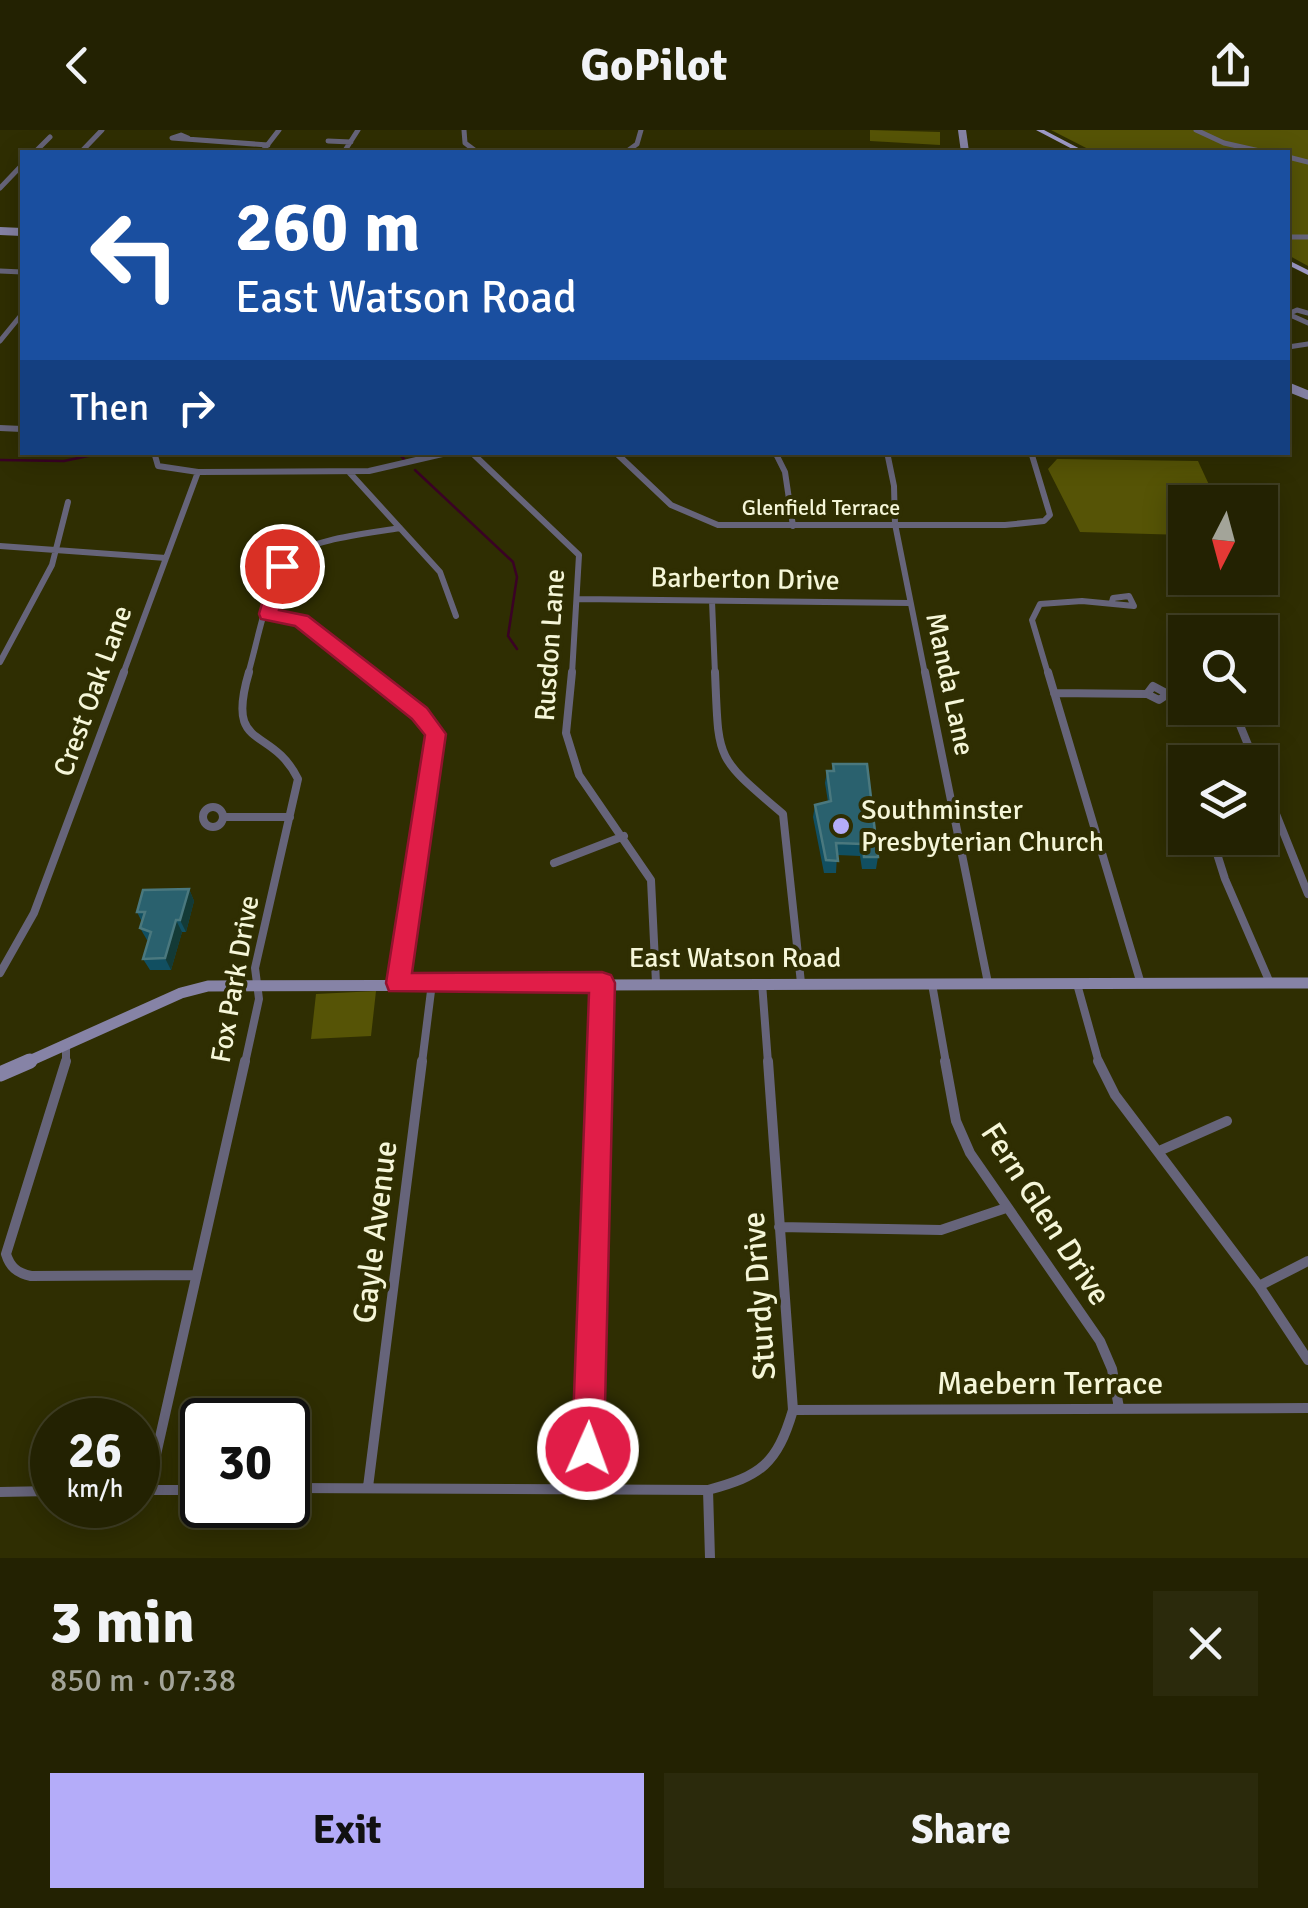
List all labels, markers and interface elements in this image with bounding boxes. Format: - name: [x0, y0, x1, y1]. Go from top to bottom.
- icon: back: [50, 38, 105, 93]
- text: GoPilot: [581, 38, 727, 93]
- icon: share: [1203, 38, 1258, 93]
- text: 260 m: [235, 184, 420, 270]
- icon: left: [70, 190, 200, 320]
- text: East Watson Road: [235, 270, 577, 325]
- icon: right: [169, 380, 224, 435]
- text: Then: [70, 384, 149, 431]
- north arrow: [1168, 485, 1278, 595]
- map controls: [1168, 485, 1278, 855]
- street label: Glenfield Terrace: [742, 494, 900, 521]
- pin: [240, 524, 325, 609]
- icon: arrive: [255, 539, 310, 594]
- street label: Barberton Drive: [650, 560, 840, 598]
- street label: Rusdon Lane: [528, 568, 572, 722]
- street label: Crest Oak Lane: [46, 601, 140, 781]
- street label: Manda Lane: [918, 609, 982, 759]
- button: search: [1168, 615, 1278, 725]
- button: layers: [1168, 745, 1278, 855]
- place label: Southminster Presbyterian Church: [861, 793, 1104, 859]
- marker: Southminster Presbyterian Church: [830, 815, 852, 837]
- street label: Fox Park Drive: [204, 893, 266, 1065]
- street label: East Watson Road: [629, 941, 841, 975]
- street label: Fern Glen Drive: [973, 1115, 1119, 1313]
- street label: Gayle Avenue: [344, 1139, 406, 1325]
- street label: Sturdy Drive: [734, 1211, 784, 1381]
- street label: Maebern Terrace: [937, 1364, 1163, 1403]
- position arrow: [536, 1397, 640, 1501]
- speed limit sign: 30: [180, 1398, 310, 1528]
- text: 26: [68, 1420, 122, 1482]
- text: km/h: [67, 1473, 123, 1504]
- text: 3 min: [50, 1586, 195, 1660]
- button: close: [1153, 1591, 1258, 1696]
- text: 850 m · 07:38: [50, 1661, 236, 1700]
- button: Exit: [50, 1773, 644, 1888]
- button: Share: [664, 1773, 1258, 1888]

